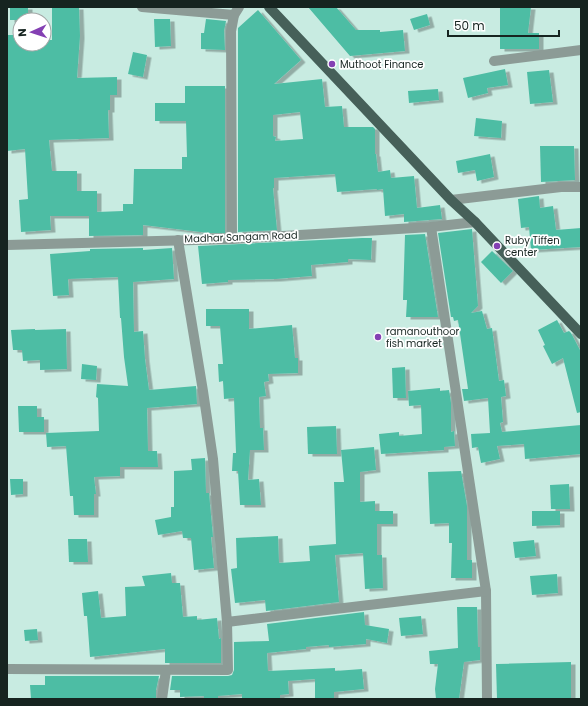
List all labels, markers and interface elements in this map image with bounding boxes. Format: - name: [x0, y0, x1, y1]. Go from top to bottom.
- north arrow: [12, 12, 52, 52]
- scale bar: [448, 12, 559, 38]
- text: 50 m: [454, 17, 485, 34]
- text: N: [14, 28, 30, 37]
- place label: Muthoot Finance: [340, 57, 424, 72]
- marker: Muthoot Finance: [327, 59, 337, 69]
- street label: Madhar Sangam Road: [184, 228, 298, 246]
- place label: Ruby Tiffen center: [505, 233, 560, 260]
- marker: Ruby Tiffen center: [492, 241, 502, 251]
- place label: ramanouthoor fish market: [386, 324, 460, 351]
- marker: ramanouthoor fish market: [373, 332, 383, 342]

